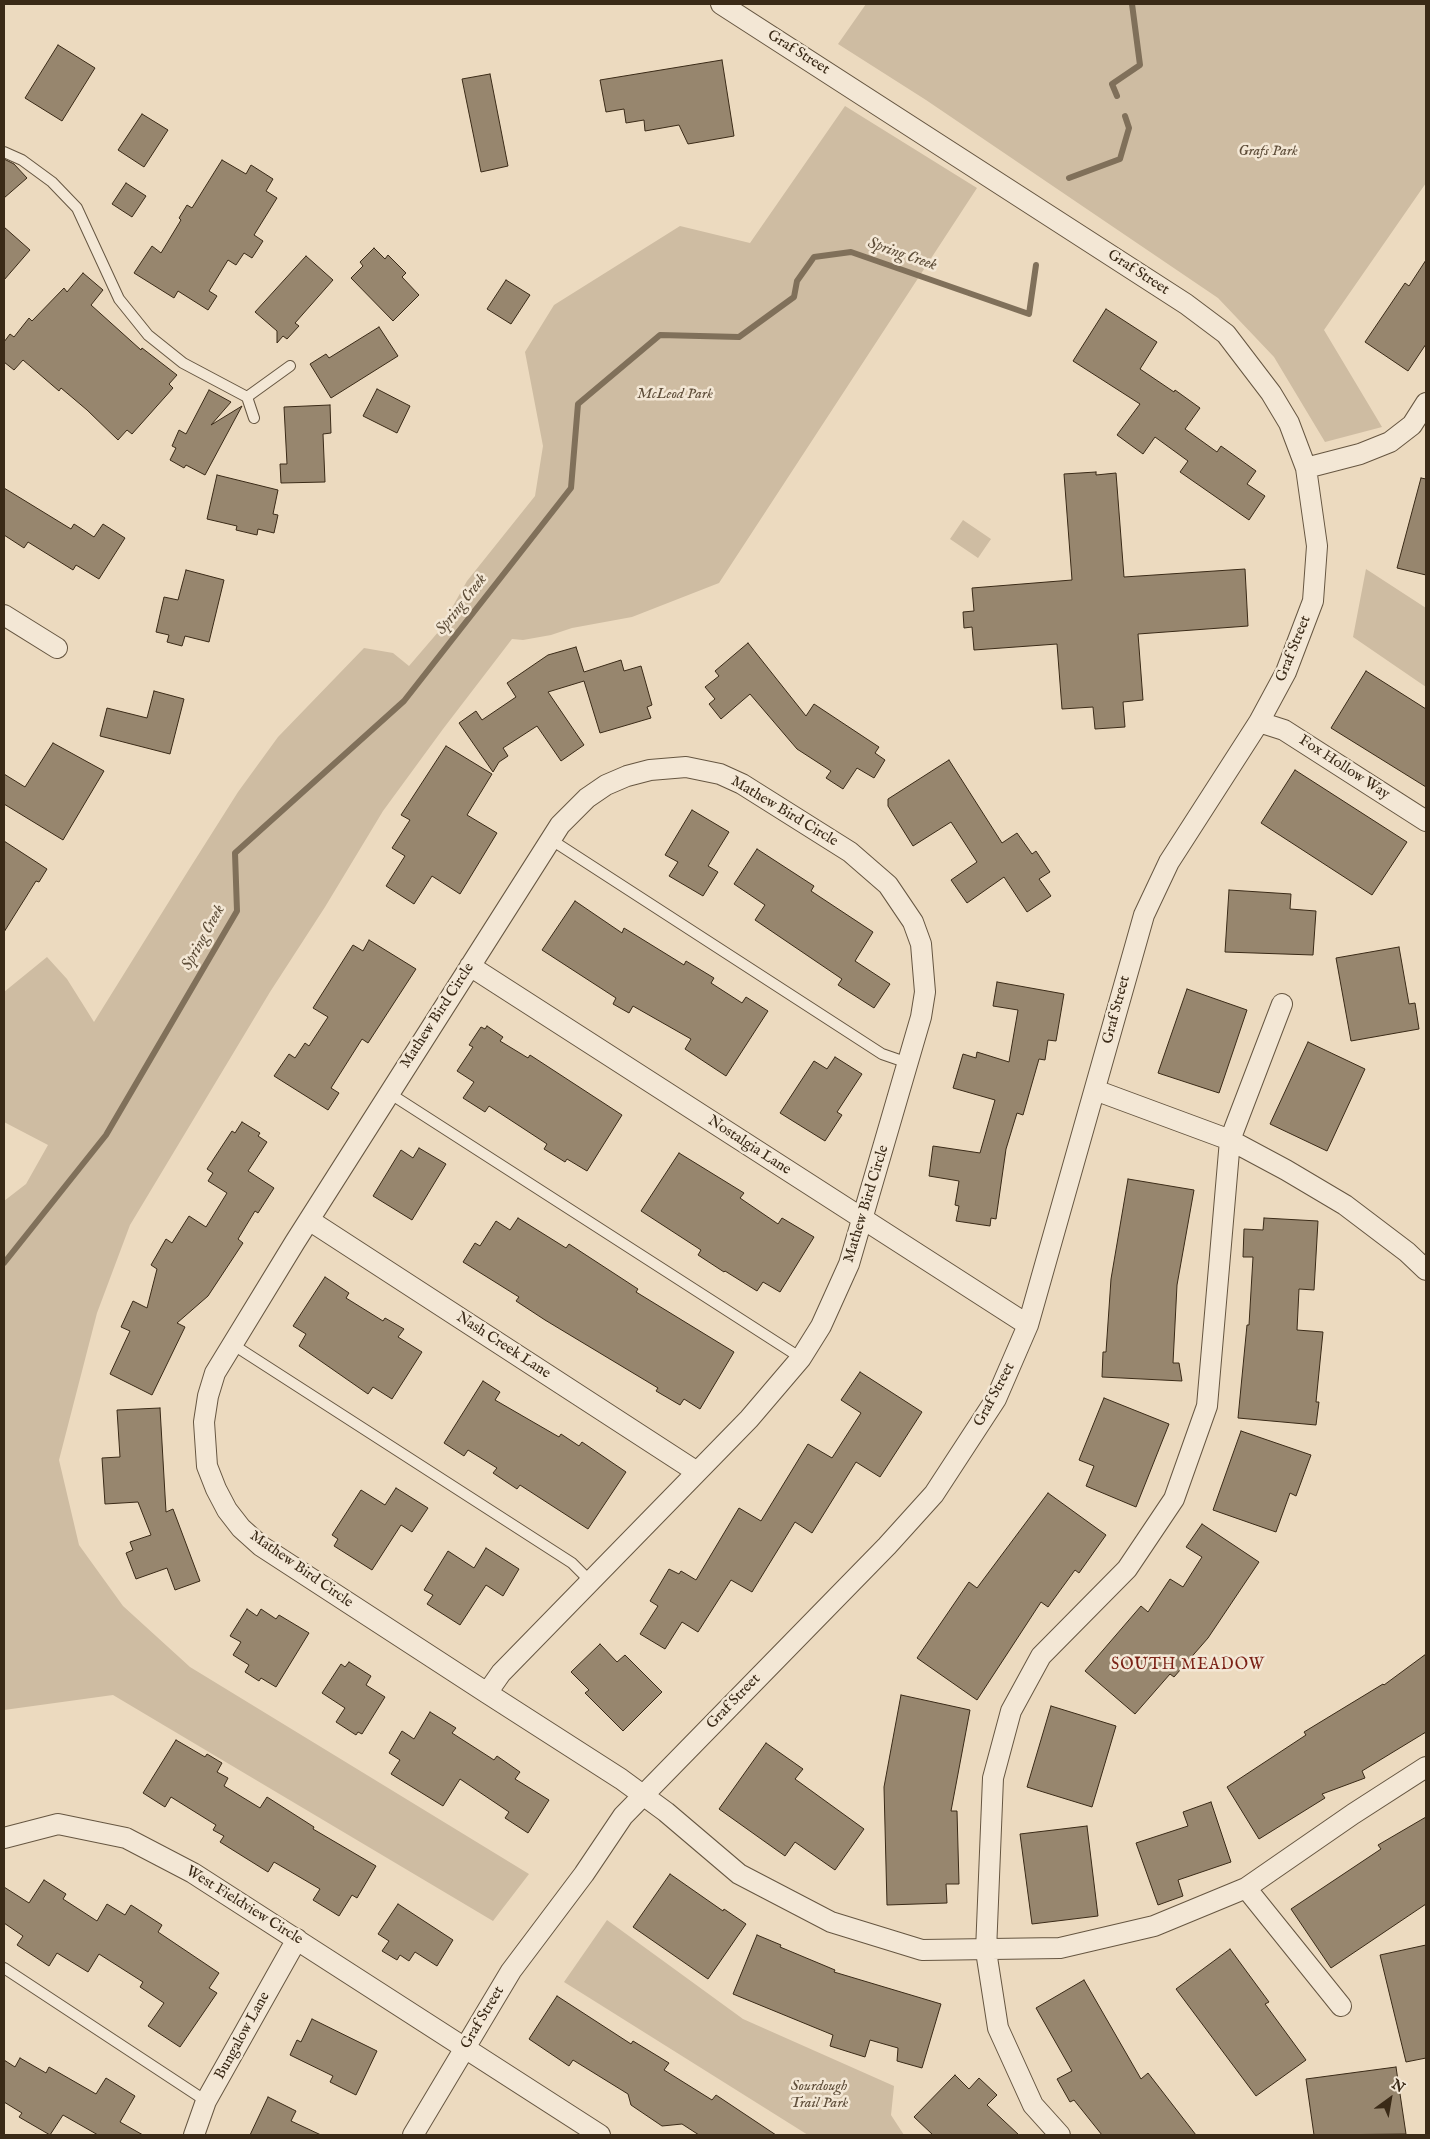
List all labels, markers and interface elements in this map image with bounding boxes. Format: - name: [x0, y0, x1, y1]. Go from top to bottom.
- street label: Graf Street: [764, 27, 832, 79]
- park label: Grafs Park: [1238, 143, 1298, 161]
- water label: Spring Creek: [865, 234, 939, 276]
- street label: Graf Street: [1104, 246, 1172, 300]
- park label: McLeod Park: [637, 386, 713, 404]
- water label: Spring Creek: [432, 571, 492, 639]
- street label: Graf Street: [1273, 613, 1315, 685]
- street label: Fox Hollow Way: [1295, 732, 1393, 804]
- street label: Mathew Bird Circle: [727, 773, 841, 851]
- water label: Spring Creek: [178, 902, 230, 974]
- street label: Mathew Bird Circle: [397, 960, 479, 1072]
- street label: Graf Street: [1099, 974, 1135, 1046]
- street label: Nostalgia Lane: [704, 1112, 794, 1180]
- street label: Mathew Bird Circle: [841, 1143, 893, 1265]
- street label: Nash Creek Lane: [452, 1309, 554, 1383]
- street label: Graf Street: [971, 1360, 1019, 1430]
- street label: Mathew Bird Circle: [246, 1528, 356, 1612]
- district label: SOUTH MEADOW: [1109, 1656, 1267, 1676]
- street label: Graf Street: [703, 1671, 765, 1733]
- street label: West Fieldview Circle: [182, 1863, 306, 1949]
- street label: Graf Street: [457, 1983, 509, 2053]
- street label: Bungalow Lane: [212, 1989, 274, 2083]
- north arrow: [1365, 2074, 1415, 2124]
- text: N: [1388, 2075, 1408, 2097]
- park label: Sourdough Trail Park: [790, 2078, 848, 2113]

